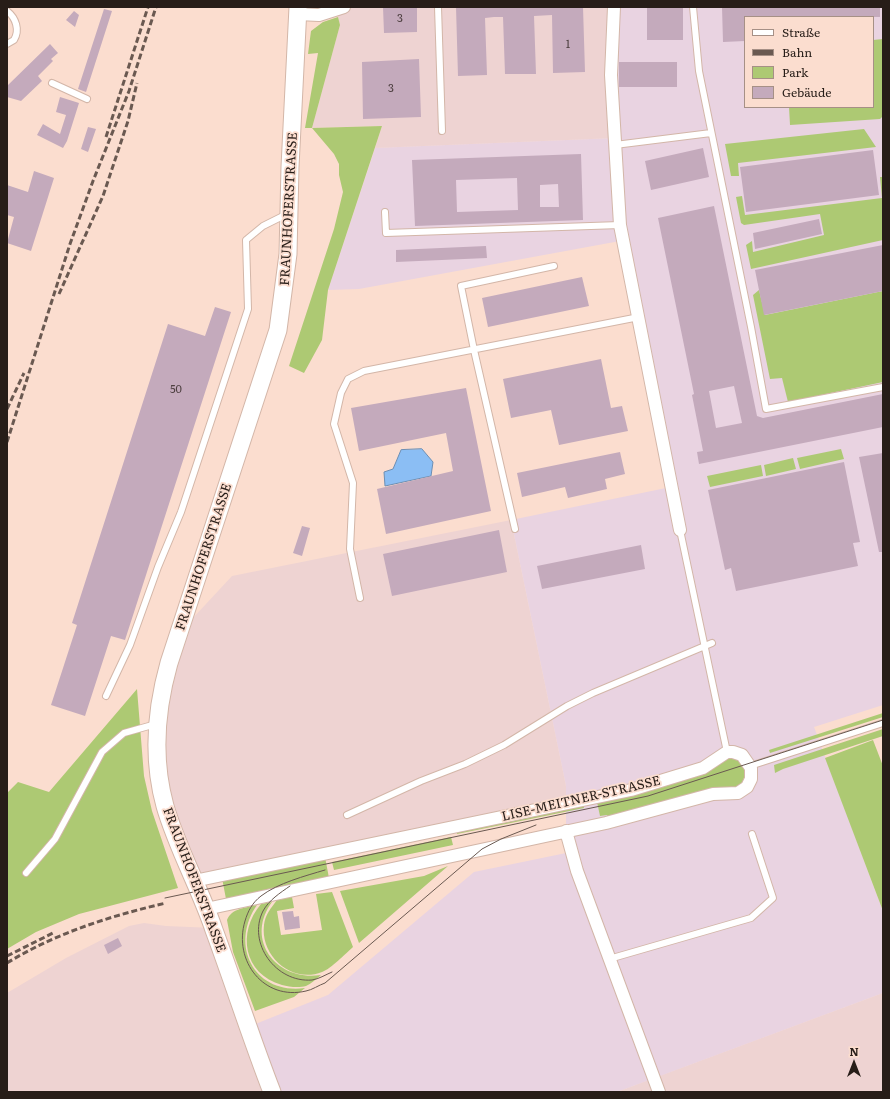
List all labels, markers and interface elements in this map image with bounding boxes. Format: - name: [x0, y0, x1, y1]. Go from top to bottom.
- house number: 3: [397, 12, 403, 26]
- legend: [744, 16, 874, 108]
- text: Straße: [782, 23, 820, 41]
- house number: 1: [566, 38, 570, 52]
- text: Bahn: [782, 43, 812, 61]
- text: Park: [782, 63, 808, 81]
- house number: 3: [388, 82, 394, 96]
- text: Gebäude: [782, 83, 831, 101]
- street label: FRAUNHOFERSTRASSE: [277, 132, 301, 286]
- house number: 50: [170, 383, 182, 397]
- street label: FRAUNHOFERSTRASSE: [173, 481, 235, 633]
- street label: LISE-MEITNER-STRASSE: [500, 773, 662, 825]
- street label: FRAUNHOFERSTRASSE: [159, 805, 229, 955]
- north arrow: [834, 1043, 874, 1083]
- text: N: [849, 1043, 859, 1059]

